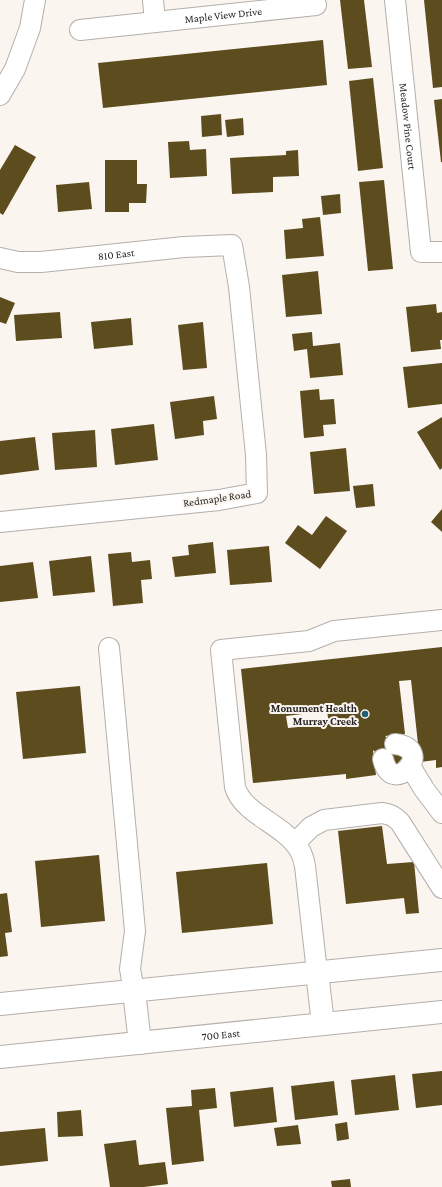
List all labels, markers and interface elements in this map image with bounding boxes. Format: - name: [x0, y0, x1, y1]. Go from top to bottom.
- street label: Maple View Drive: [184, 5, 263, 25]
- street label: Meadow Pine Court: [398, 82, 419, 171]
- street label: 810 East: [97, 246, 135, 262]
- street label: Redmaple Road: [182, 487, 252, 510]
- place label: Monument Health Murray Creek: [271, 702, 358, 727]
- marker: Monument Health Murray Creek: [360, 709, 370, 719]
- street label: 700 East: [201, 1027, 241, 1042]

